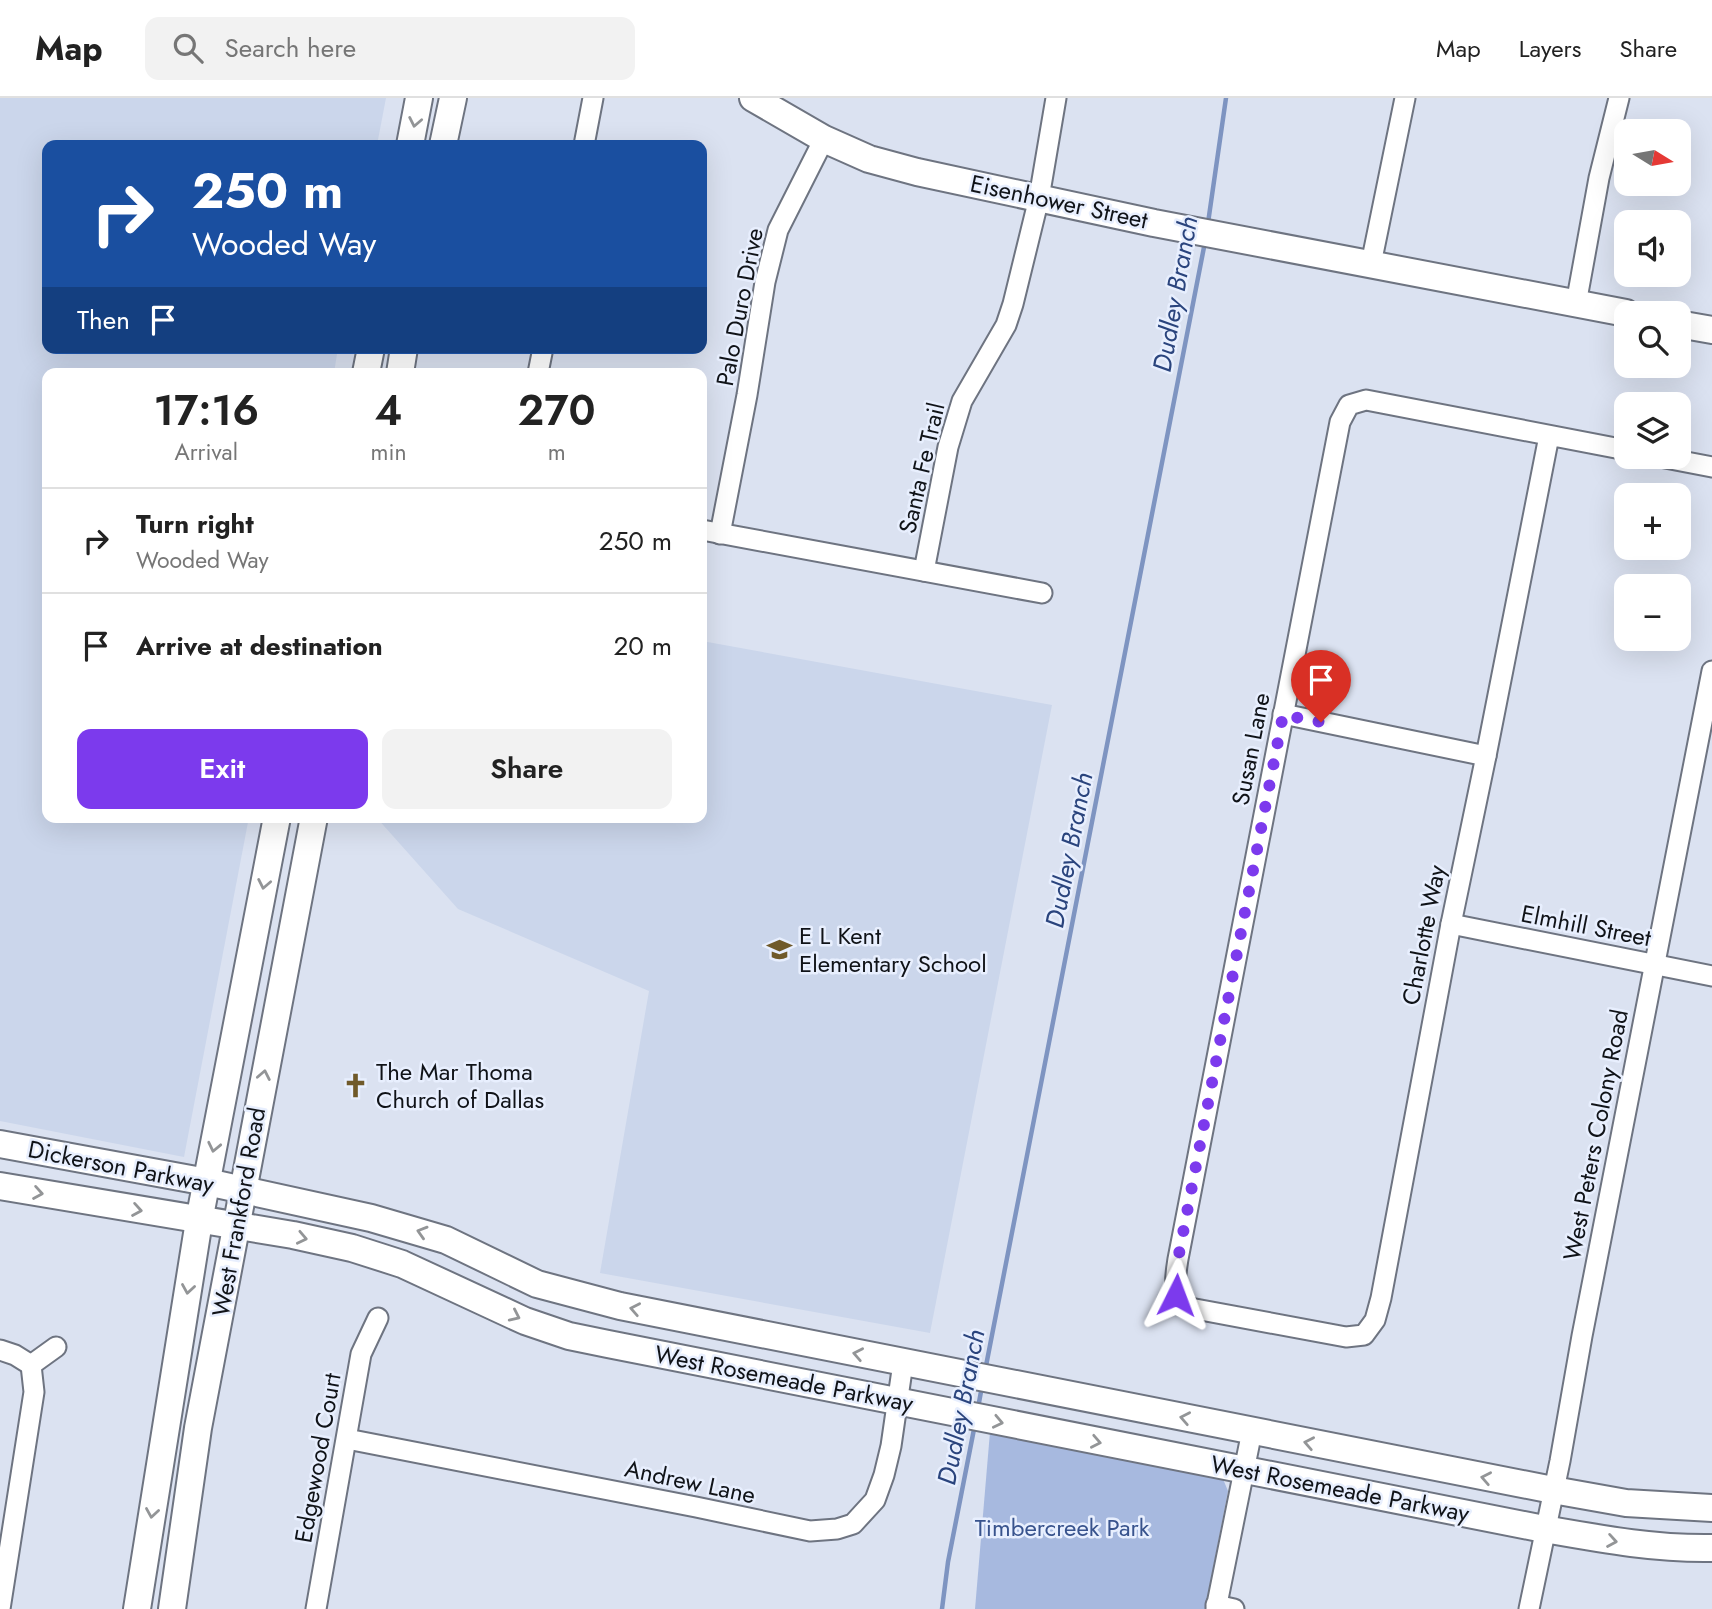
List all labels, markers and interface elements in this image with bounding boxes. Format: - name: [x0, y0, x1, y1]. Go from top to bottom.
- search box: [145, 17, 635, 80]
- text: Map: [35, 25, 103, 72]
- icon: search: [169, 29, 207, 67]
- text: Search here: [225, 29, 356, 67]
- text: Map: [1436, 31, 1481, 66]
- text: Layers: [1519, 31, 1581, 66]
- text: Share: [1619, 31, 1677, 66]
- one-way arrow: [408, 116, 423, 128]
- north arrow: [1614, 119, 1690, 196]
- map controls: [1614, 119, 1691, 651]
- text: 250 m: [192, 156, 343, 226]
- street label: Eisenhower Street: [967, 166, 1151, 237]
- icon: right: [77, 168, 168, 259]
- button: sound: [1614, 210, 1691, 287]
- water label: Dudley Branch: [1143, 213, 1207, 375]
- text: Wooded Way: [192, 221, 376, 267]
- street label: Palo Duro Drive: [707, 225, 772, 389]
- text: Then: [77, 301, 130, 339]
- icon: arrive: [144, 301, 182, 339]
- button: search: [1614, 301, 1691, 378]
- text: 17:16: [153, 380, 259, 441]
- text: 4: [375, 380, 402, 441]
- text: 270: [518, 380, 596, 441]
- button: layers: [1614, 392, 1691, 469]
- street label: Santa Fe Trail: [889, 399, 954, 537]
- text: Arrival: [175, 435, 238, 469]
- text: min: [370, 435, 406, 469]
- text: m: [548, 435, 566, 469]
- button: +: [1614, 483, 1691, 560]
- text: Turn right: [136, 505, 254, 543]
- icon: right: [77, 522, 115, 560]
- text: 250 m: [599, 522, 672, 560]
- text: Wooded Way: [136, 543, 269, 577]
- button: −: [1614, 574, 1691, 651]
- icon: arrive: [77, 627, 115, 665]
- text: Arrive at destination: [136, 627, 383, 665]
- text: 20 m: [614, 627, 672, 665]
- pin: [1291, 650, 1351, 722]
- icon: arrive: [1302, 661, 1340, 699]
- street label: Susan Lane: [1222, 690, 1279, 808]
- button: Exit: [77, 729, 368, 809]
- button: Share: [382, 729, 672, 809]
- water label: Dudley Branch: [1035, 769, 1103, 931]
- street label: Charlotte Way: [1393, 862, 1454, 1008]
- one-way arrow: [257, 878, 272, 890]
- street label: Elmhill Street: [1518, 896, 1654, 955]
- place label: E L Kent Elementary School: [799, 918, 987, 981]
- school or university icon: E L Kent Elementary School: [765, 936, 793, 964]
- street label: West Peters Colony Road: [1554, 1006, 1637, 1263]
- place label: The Mar Thoma Church of Dallas: [376, 1054, 544, 1117]
- one-way arrow: [256, 1069, 271, 1081]
- church icon: The Mar Thoma Church of Dallas: [342, 1072, 370, 1100]
- street label: West Frankford Road: [203, 1104, 274, 1319]
- street label: Dickerson Parkway: [25, 1131, 218, 1202]
- one-way arrow: [208, 1141, 223, 1153]
- one-way arrow: [32, 1185, 44, 1200]
- one-way arrow: [132, 1202, 143, 1217]
- one-way arrow: [416, 1226, 428, 1241]
- one-way arrow: [296, 1229, 308, 1244]
- position arrow: [1139, 1258, 1213, 1332]
- one-way arrow: [181, 1283, 196, 1294]
- one-way arrow: [629, 1303, 641, 1318]
- one-way arrow: [508, 1308, 520, 1322]
- water label: Dudley Branch: [927, 1326, 995, 1488]
- street label: West Rosemeade Parkway: [652, 1336, 917, 1421]
- one-way arrow: [852, 1347, 864, 1362]
- street label: Edgewood Court: [285, 1370, 350, 1546]
- one-way arrow: [1179, 1412, 1191, 1427]
- one-way arrow: [992, 1414, 1004, 1429]
- one-way arrow: [1090, 1433, 1102, 1448]
- one-way arrow: [1303, 1436, 1315, 1451]
- street label: West Rosemeade Parkway: [1208, 1446, 1473, 1531]
- street label: Andrew Lane: [622, 1451, 759, 1512]
- one-way arrow: [1480, 1471, 1492, 1486]
- one-way arrow: [145, 1507, 160, 1519]
- park label: Timbercreek Park: [975, 1510, 1150, 1545]
- one-way arrow: [1606, 1533, 1618, 1548]

